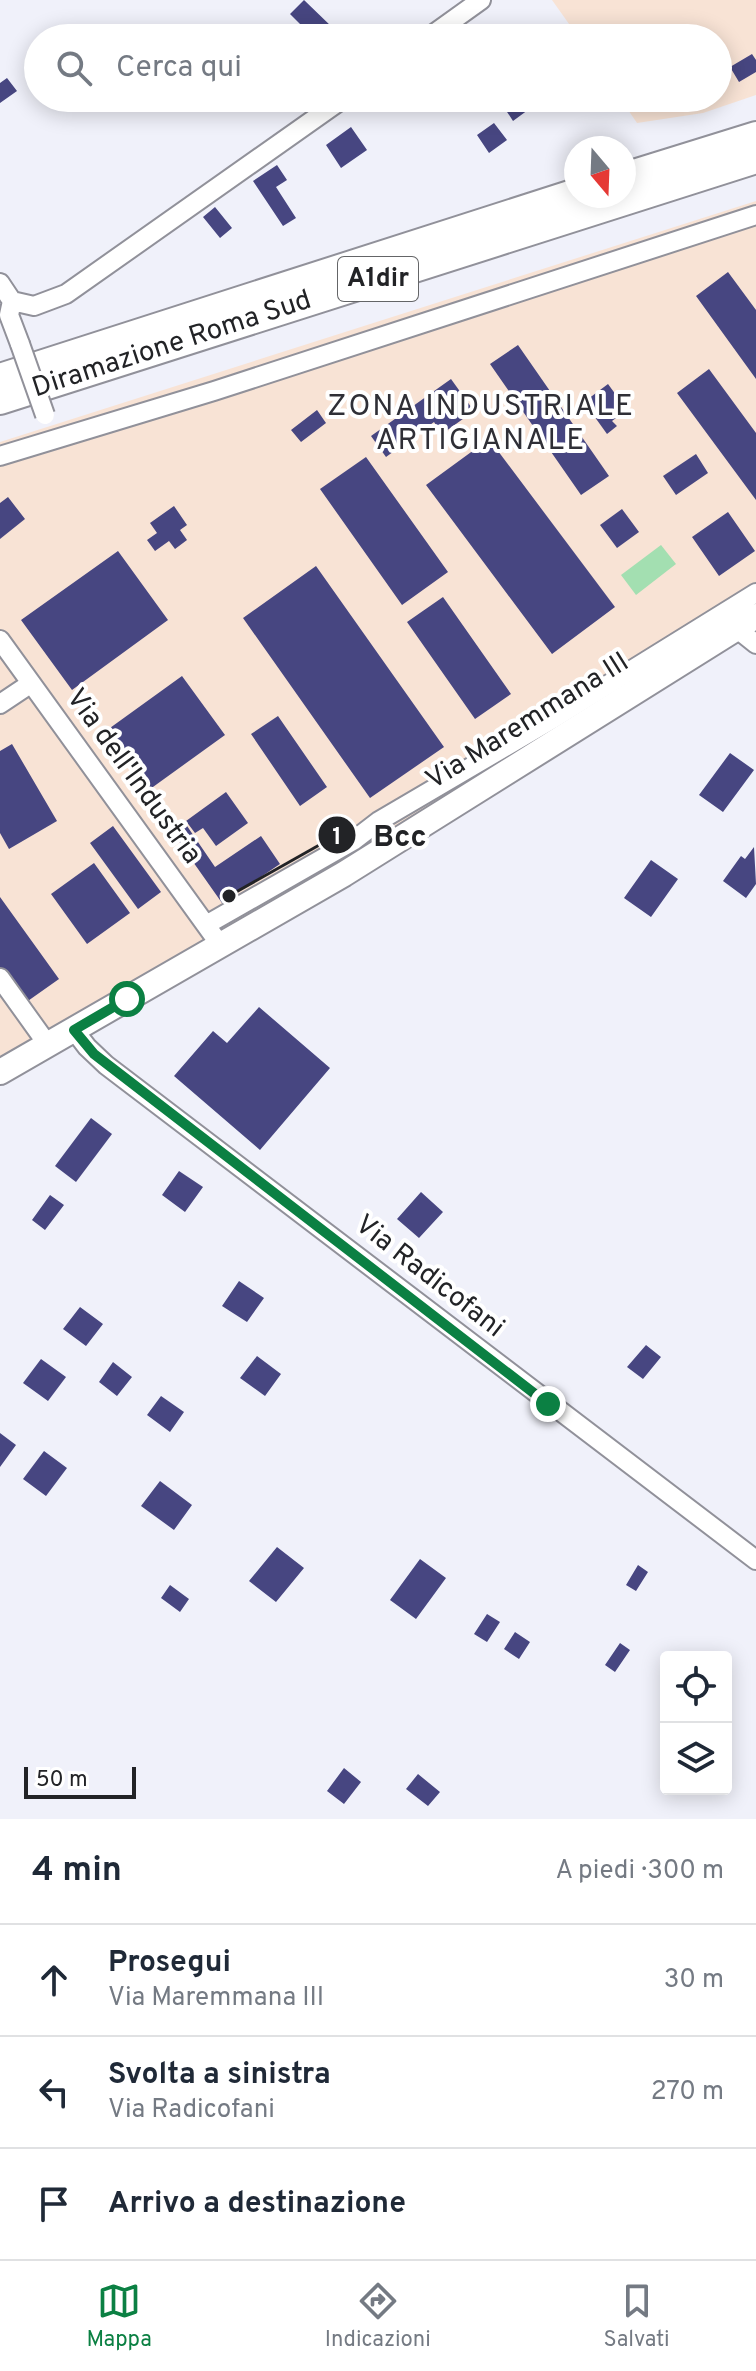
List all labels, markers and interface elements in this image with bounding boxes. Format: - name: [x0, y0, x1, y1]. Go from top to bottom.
- search box: [24, 24, 732, 112]
- icon: search: [52, 46, 96, 90]
- text: Cerca qui: [116, 50, 242, 87]
- north arrow: [564, 136, 636, 208]
- road number: A1dir: [338, 257, 418, 301]
- street label: Diramazione Roma Sud: [28, 283, 316, 407]
- district label: ZONA INDUSTRIALE ARTIGIANALE: [327, 389, 635, 460]
- street label: Via Maremmana III: [420, 645, 636, 799]
- street label: Via dell'Industria: [57, 682, 209, 872]
- callout: Bcc: [317, 808, 443, 862]
- text: Bcc: [373, 820, 427, 857]
- text: 1: [332, 823, 342, 853]
- route start: [109, 981, 145, 1017]
- street label: Via Radicofani: [347, 1207, 511, 1347]
- route end: [530, 1386, 566, 1422]
- map controls: [660, 1651, 732, 1795]
- button: locate: [660, 1651, 732, 1723]
- button: layers: [660, 1723, 732, 1795]
- scale bar: [24, 1763, 136, 1799]
- text: 50 m: [36, 1767, 88, 1794]
- text: 4 min: [32, 1850, 122, 1893]
- text: A piedi · 300 m: [555, 1855, 724, 1888]
- text: Prosegui: [108, 1945, 231, 1982]
- icon: ahead: [32, 1958, 76, 2002]
- text: 30 m: [664, 1964, 724, 1997]
- text: Via Maremmana III: [108, 1982, 324, 2015]
- text: Svolta a sinistra: [108, 2057, 331, 2094]
- icon: left: [32, 2070, 76, 2114]
- text: 270 m: [651, 2076, 724, 2109]
- text: Via Radicofani: [108, 2094, 275, 2127]
- icon: arrive: [32, 2182, 76, 2226]
- text: Arrivo a destinazione: [108, 2186, 406, 2223]
- tab: Mappa: [86, 2279, 152, 2354]
- tab: Indicazioni: [325, 2279, 431, 2354]
- tab: Salvati: [604, 2279, 670, 2354]

